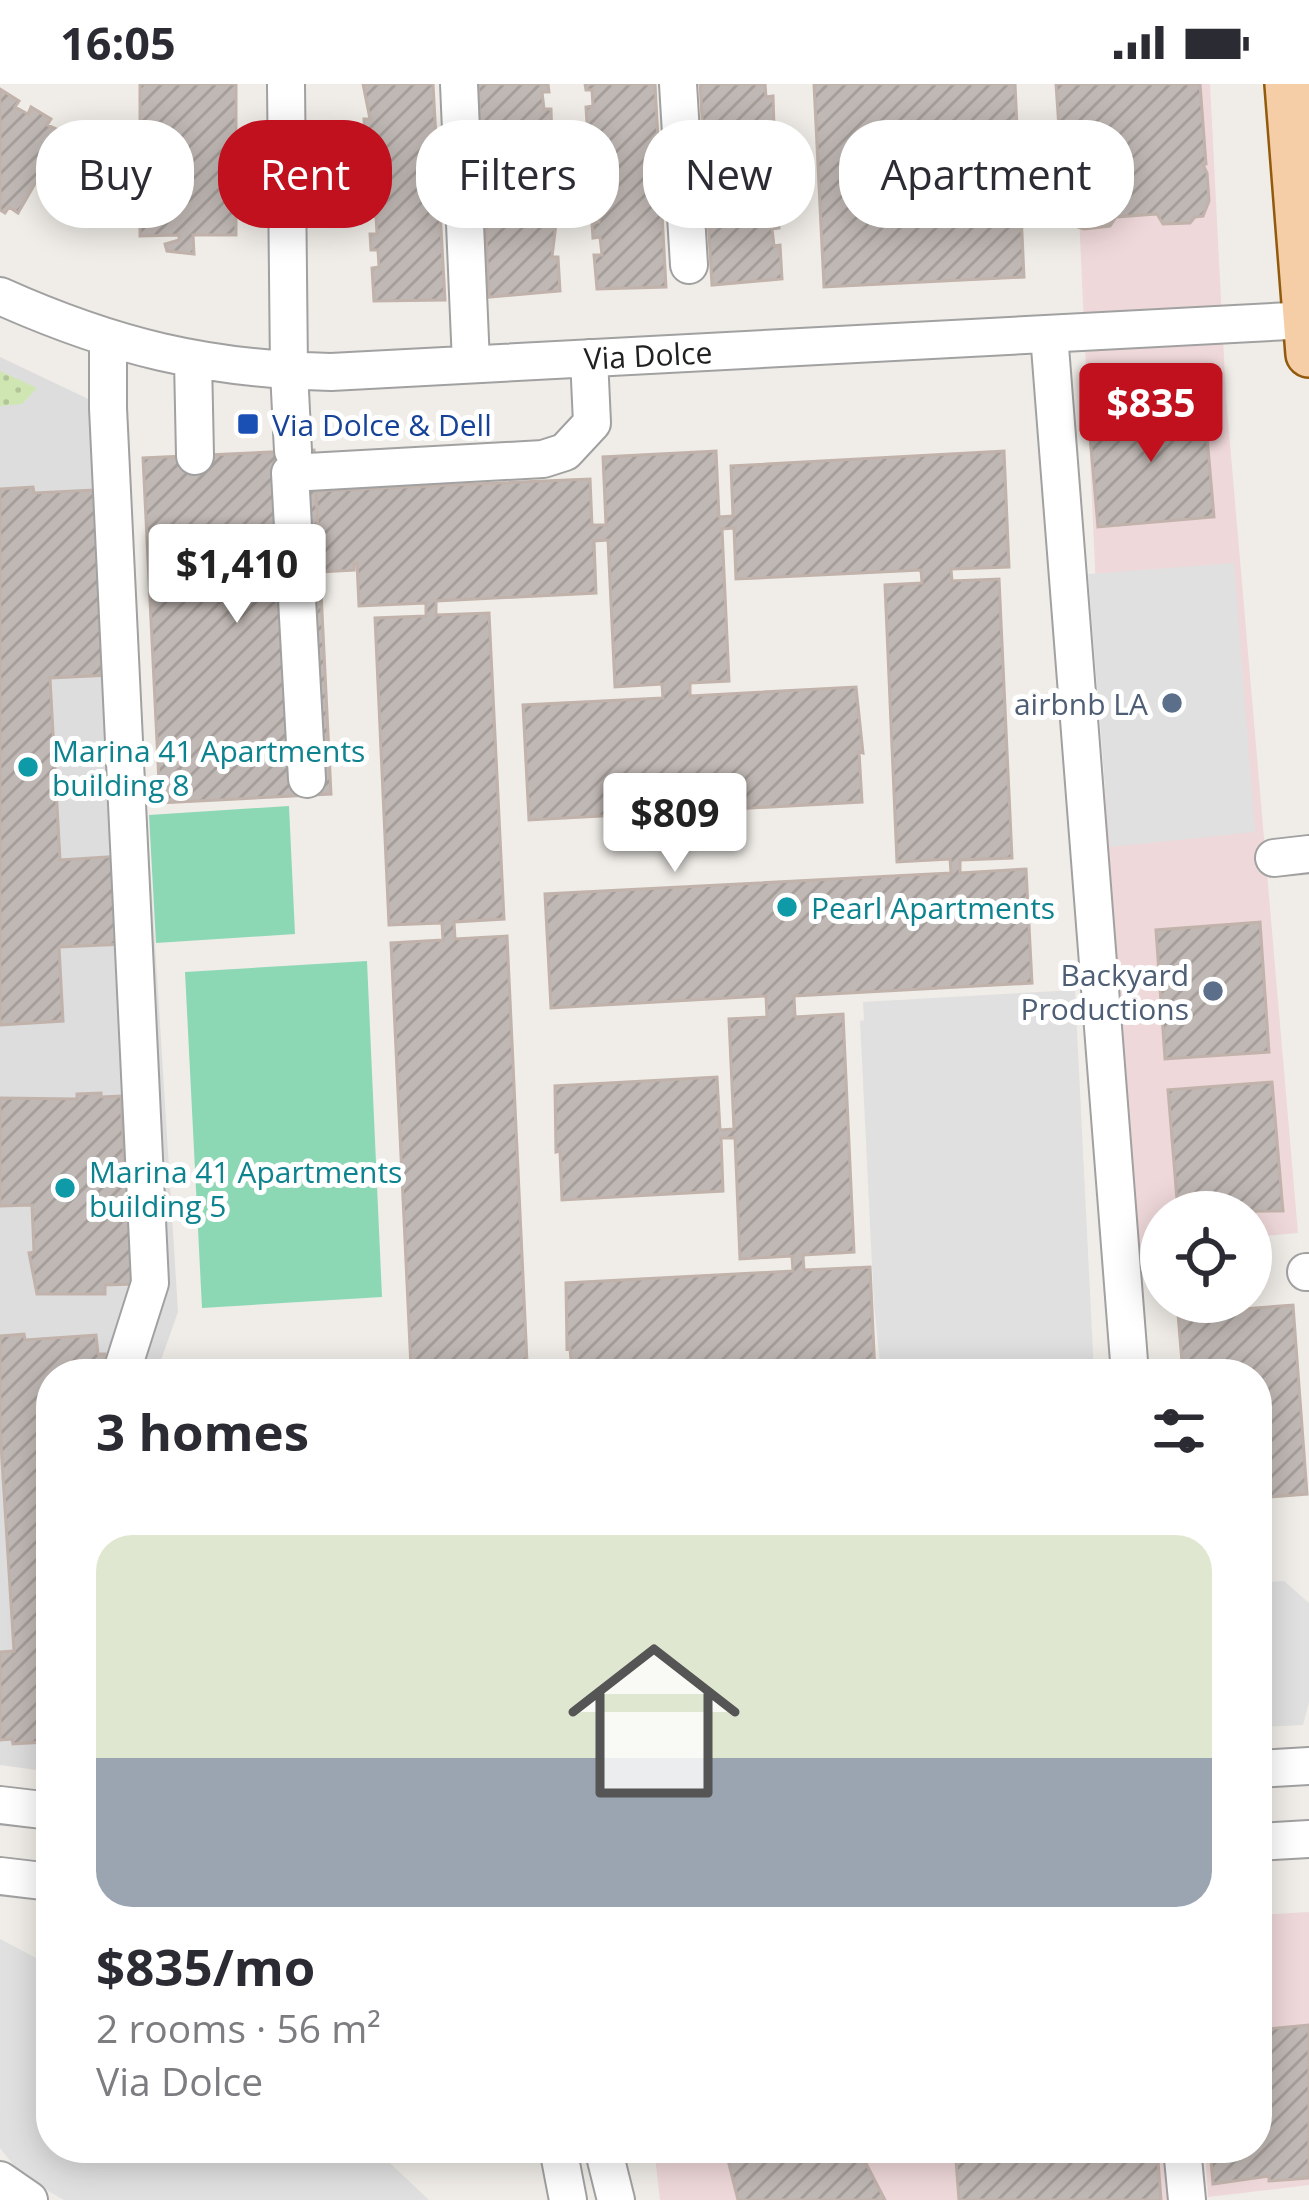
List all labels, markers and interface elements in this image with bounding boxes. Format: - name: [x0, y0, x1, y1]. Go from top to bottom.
- text: 16:05: [60, 12, 176, 73]
- chip: Buy: [36, 120, 194, 228]
- chip: Rent: [218, 120, 392, 228]
- chip: Filters: [416, 120, 619, 228]
- chip: New: [643, 120, 815, 228]
- chip: Apartment: [839, 120, 1134, 228]
- street label: Via Dolce: [583, 331, 713, 379]
- pin: $835: [1080, 363, 1222, 465]
- text: $835: [1106, 375, 1196, 428]
- place label: Via Dolce & Dell: [272, 404, 492, 445]
- marker: Via Dolce & Dell: [235, 411, 261, 437]
- pin: $1,410: [139, 524, 335, 626]
- text: $1,410: [176, 536, 298, 589]
- place label: airbnb LA: [1014, 683, 1148, 724]
- marker: airbnb LA: [1159, 690, 1185, 716]
- place label: Marina 41 Apartments building 8: [52, 730, 365, 805]
- marker: Marina 41 Apartments building 8: [15, 754, 41, 780]
- pin: $809: [604, 773, 746, 875]
- text: $809: [630, 785, 720, 838]
- place label: Pearl Apartments: [811, 887, 1055, 928]
- marker: Pearl Apartments: [774, 894, 800, 920]
- place label: Backyard Productions: [1021, 954, 1189, 1029]
- marker: Backyard Productions: [1200, 978, 1226, 1004]
- place label: Marina 41 Apartments building 5: [89, 1151, 402, 1226]
- marker: Marina 41 Apartments building 5: [52, 1175, 78, 1201]
- map controls: [1140, 1191, 1272, 1323]
- button: locate: [1140, 1191, 1272, 1323]
- text: 3 homes: [96, 1396, 309, 1466]
- icon: filters: [1146, 1398, 1212, 1464]
- icon: home: [546, 1613, 762, 1829]
- text: $835/mo: [96, 1931, 315, 2001]
- text: 2 rooms · 56 m²: [96, 2001, 381, 2054]
- text: Via Dolce: [96, 2054, 263, 2107]

